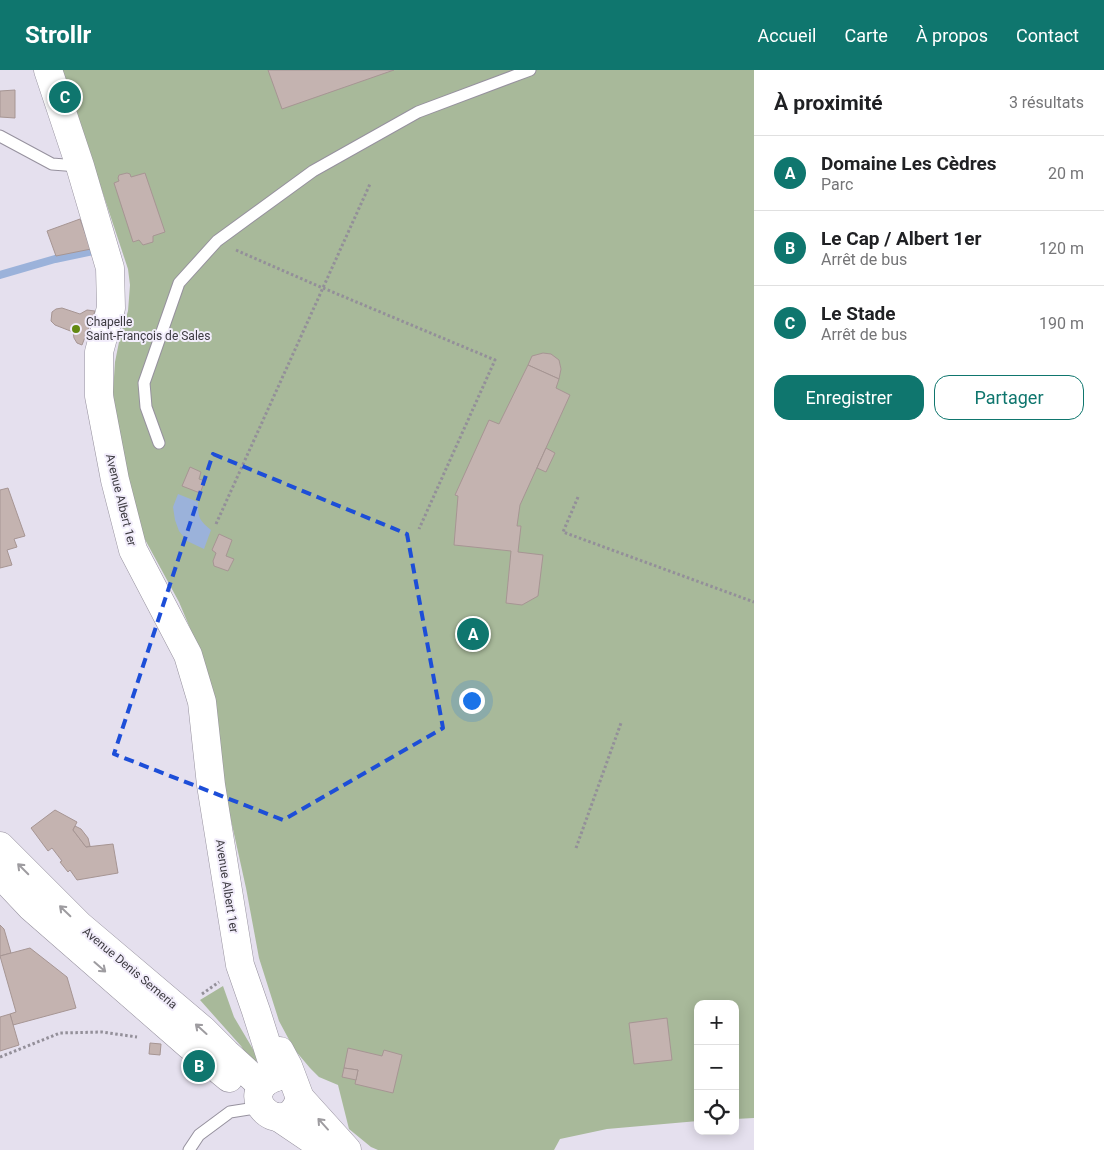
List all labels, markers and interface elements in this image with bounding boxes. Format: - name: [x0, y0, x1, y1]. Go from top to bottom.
- text: Strollr: [25, 21, 91, 49]
- text: Accueil: [758, 25, 816, 46]
- text: Carte: [844, 25, 888, 46]
- text: À propos: [916, 25, 988, 46]
- text: Contact: [1016, 25, 1079, 46]
- pin: C: [49, 78, 81, 116]
- text: À proximité: [774, 91, 883, 115]
- text: 3 résultats: [1009, 93, 1084, 112]
- text: Domaine Les Cèdres: [821, 152, 997, 175]
- text: A: [785, 164, 795, 183]
- text: 20 m: [1048, 164, 1084, 183]
- text: Parc: [821, 175, 853, 194]
- text: Le Cap / Albert 1er: [821, 227, 981, 250]
- text: B: [785, 239, 795, 258]
- text: 120 m: [1039, 239, 1084, 258]
- text: Arrêt de bus: [821, 250, 907, 269]
- text: Le Stade: [821, 302, 896, 325]
- text: C: [785, 314, 795, 333]
- text: 190 m: [1039, 314, 1084, 333]
- place label: Chapelle Saint-François de Sales: [86, 315, 210, 343]
- marker: Chapelle Saint-François de Sales: [70, 323, 82, 335]
- text: Arrêt de bus: [821, 325, 907, 344]
- button: Enregistrer: [774, 375, 924, 420]
- button: Partager: [934, 375, 1084, 420]
- street label: Avenue Albert 1er: [103, 452, 139, 548]
- pin: A: [457, 615, 489, 653]
- your location: [459, 688, 485, 714]
- street label: Avenue Albert 1er: [213, 838, 241, 934]
- one-way arrow: [16, 863, 29, 875]
- one-way arrow: [59, 905, 71, 917]
- street label: Avenue Denis Semeria: [80, 924, 180, 1012]
- one-way arrow: [93, 961, 106, 973]
- map controls: [694, 1000, 739, 1135]
- button: +: [694, 1000, 739, 1045]
- one-way arrow: [195, 1023, 208, 1034]
- button: −: [694, 1045, 739, 1090]
- pin: B: [183, 1047, 215, 1085]
- button: locate: [694, 1090, 739, 1135]
- one-way arrow: [317, 1117, 329, 1130]

